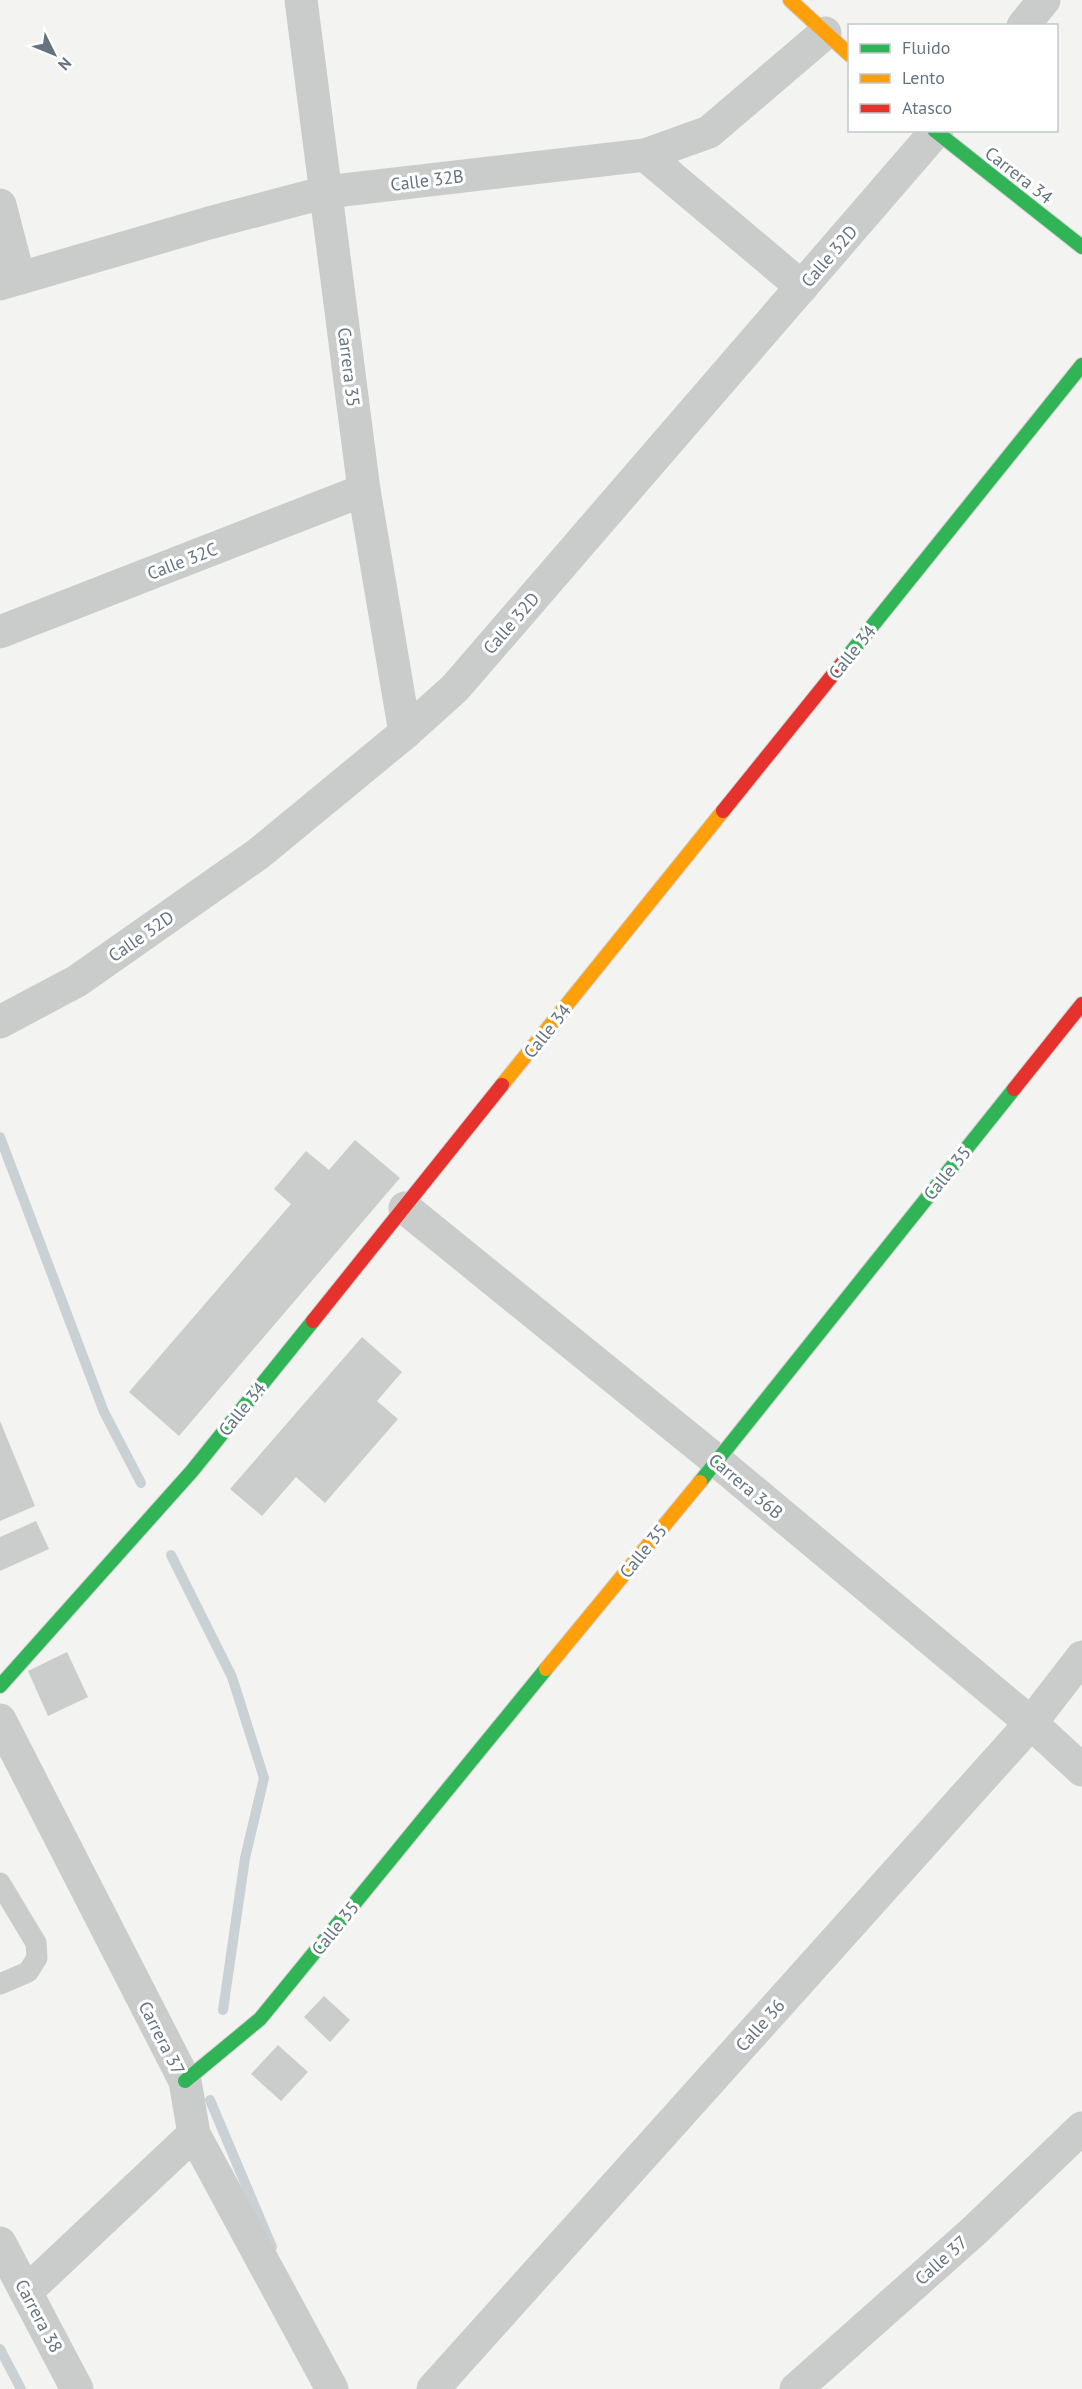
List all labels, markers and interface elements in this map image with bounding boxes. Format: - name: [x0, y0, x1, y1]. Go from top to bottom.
- north arrow: [24, 24, 84, 84]
- legend: [848, 24, 1058, 132]
- text: Fluido: [902, 36, 950, 59]
- text: N: [54, 54, 76, 75]
- text: Lento: [902, 66, 945, 89]
- text: Atasco: [902, 96, 952, 119]
- street label: Carrera 34: [980, 141, 1058, 209]
- street label: Calle 32B: [389, 164, 465, 196]
- street label: Calle 32D: [796, 220, 862, 292]
- street label: Carrera 35: [333, 326, 365, 408]
- street label: Calle 32C: [144, 537, 220, 585]
- street label: Calle 32D: [478, 587, 544, 659]
- street label: Calle 34: [823, 620, 881, 684]
- street label: Calle 32D: [104, 905, 178, 967]
- street label: Calle 34: [518, 999, 576, 1063]
- street label: Calle 35: [918, 1141, 976, 1205]
- street label: Calle 34: [213, 1377, 271, 1441]
- street label: Carrera 36B: [704, 1448, 788, 1524]
- street label: Calle 35: [614, 1519, 672, 1583]
- street label: Calle 35: [306, 1896, 364, 1960]
- street label: Calle 36: [730, 1994, 790, 2056]
- street label: Carrera 37: [134, 1997, 190, 2079]
- street label: Calle 37: [910, 2230, 972, 2290]
- street label: Carrera 38: [10, 2275, 68, 2357]

